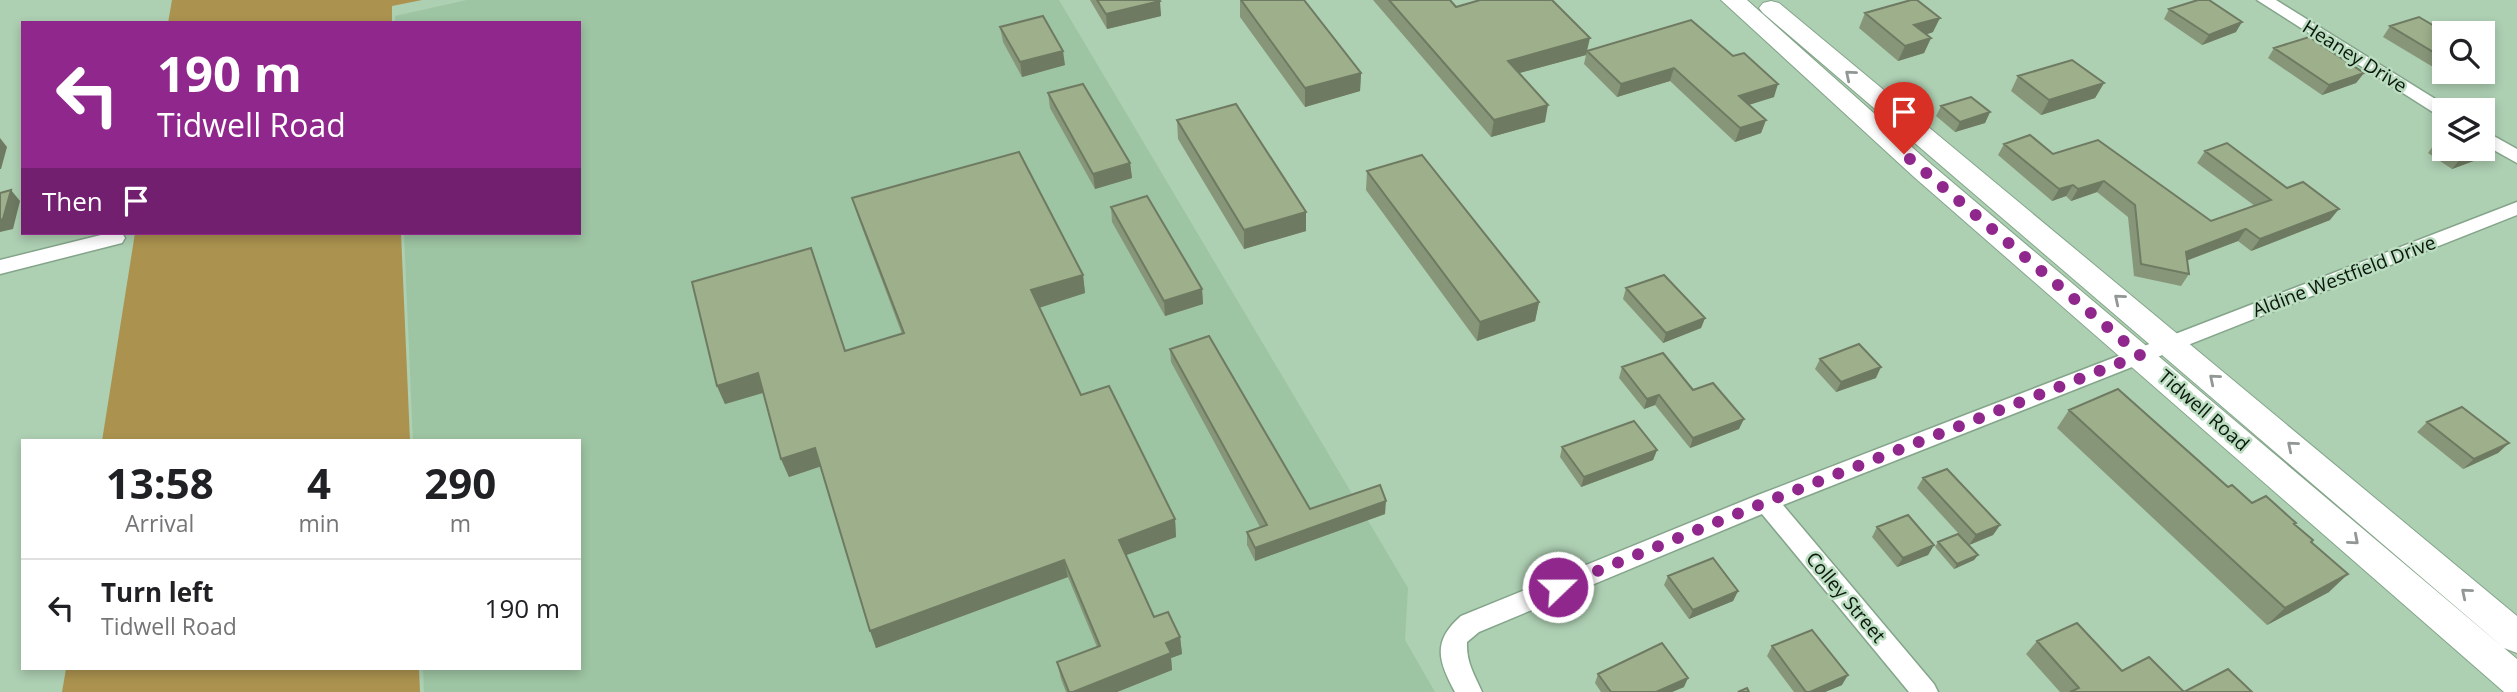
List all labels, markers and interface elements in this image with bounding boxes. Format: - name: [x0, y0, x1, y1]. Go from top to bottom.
- street label: Heaney Drive: [2298, 14, 2412, 98]
- map controls: [2432, 21, 2495, 161]
- button: search: [2432, 21, 2495, 84]
- text: 190 m: [157, 40, 302, 106]
- icon: left: [42, 49, 133, 140]
- one-way arrow: [1845, 71, 1858, 83]
- pin: [1874, 82, 1934, 154]
- icon: arrive: [1885, 93, 1923, 131]
- button: layers: [2432, 98, 2495, 161]
- text: Tidwell Road: [157, 103, 346, 146]
- icon: arrive: [117, 182, 155, 220]
- text: Then: [42, 183, 103, 219]
- street label: Aldine Westfield Drive: [2249, 229, 2439, 323]
- one-way arrow: [2114, 295, 2127, 307]
- street label: Tidwell Road: [2153, 363, 2255, 457]
- one-way arrow: [2209, 375, 2222, 387]
- one-way arrow: [2287, 441, 2300, 454]
- text: 13:58: [106, 454, 214, 511]
- text: 4: [307, 454, 331, 511]
- text: 290: [424, 454, 496, 511]
- text: Arrival: [125, 507, 194, 539]
- text: min: [298, 507, 340, 539]
- text: m: [450, 507, 471, 539]
- one-way arrow: [2346, 532, 2359, 544]
- street label: Colley Street: [1800, 546, 1892, 648]
- position arrow: [1521, 550, 1595, 624]
- text: Turn left: [101, 574, 213, 610]
- one-way arrow: [2461, 588, 2473, 601]
- icon: left: [42, 589, 80, 627]
- text: 190 m: [485, 590, 560, 626]
- text: Tidwell Road: [101, 610, 237, 642]

